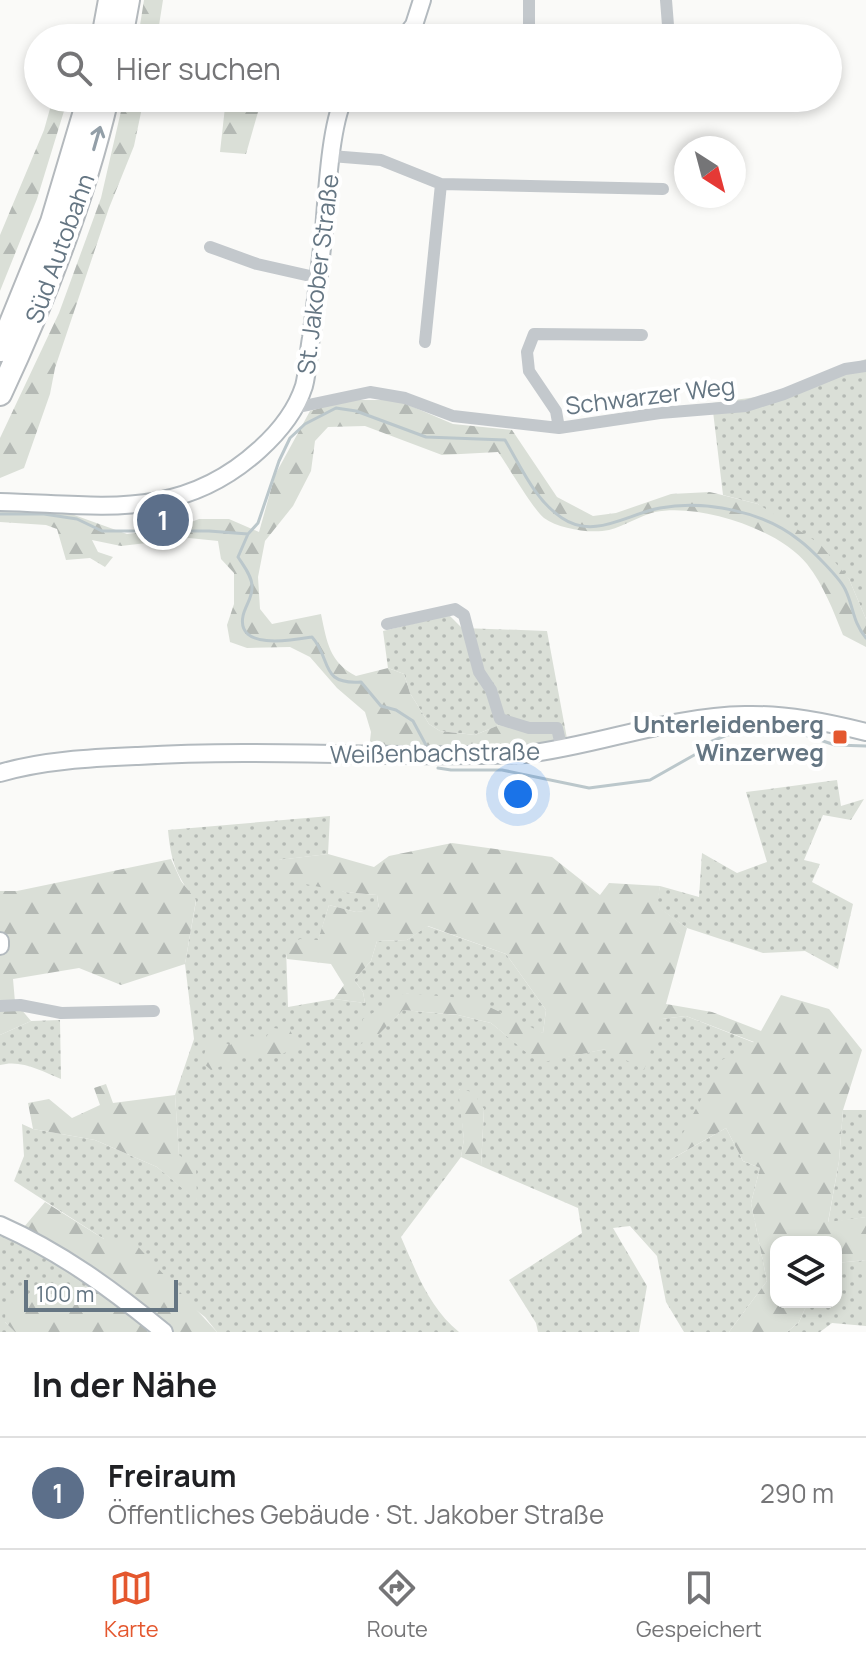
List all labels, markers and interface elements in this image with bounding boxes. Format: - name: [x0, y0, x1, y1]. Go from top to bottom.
- search box: [24, 24, 842, 112]
- icon: search: [52, 46, 96, 90]
- text: Hier suchen: [116, 48, 281, 89]
- one-way arrow: [90, 126, 105, 152]
- north arrow: [674, 136, 746, 208]
- street label: Süd Autobahn: [17, 169, 101, 327]
- street label: St. Jakober Straße: [288, 172, 346, 376]
- street label: Schwarzer Weg: [563, 368, 737, 422]
- pin: 1: [137, 490, 189, 550]
- place label: Unterleidenberg Winzerweg: [633, 707, 824, 768]
- marker: Unterleidenberg Winzerweg: [831, 728, 849, 746]
- street label: Weißenbachstraße: [330, 734, 540, 770]
- your location: [498, 774, 538, 814]
- map controls: [770, 1236, 842, 1308]
- button: layers: [770, 1236, 842, 1308]
- scale bar: [24, 1276, 178, 1312]
- text: 100 m: [36, 1279, 94, 1309]
- text: In der Nähe: [32, 1361, 217, 1407]
- text: Freiraum: [108, 1455, 236, 1496]
- text: 1: [52, 1475, 64, 1511]
- text: 290 m: [760, 1475, 834, 1511]
- text: Öffentliches Gebäude · St. Jakober Straße: [108, 1496, 604, 1532]
- tab: Karte: [104, 1566, 159, 1644]
- tab: Route: [367, 1566, 428, 1644]
- tab: Gespeichert: [636, 1566, 762, 1644]

